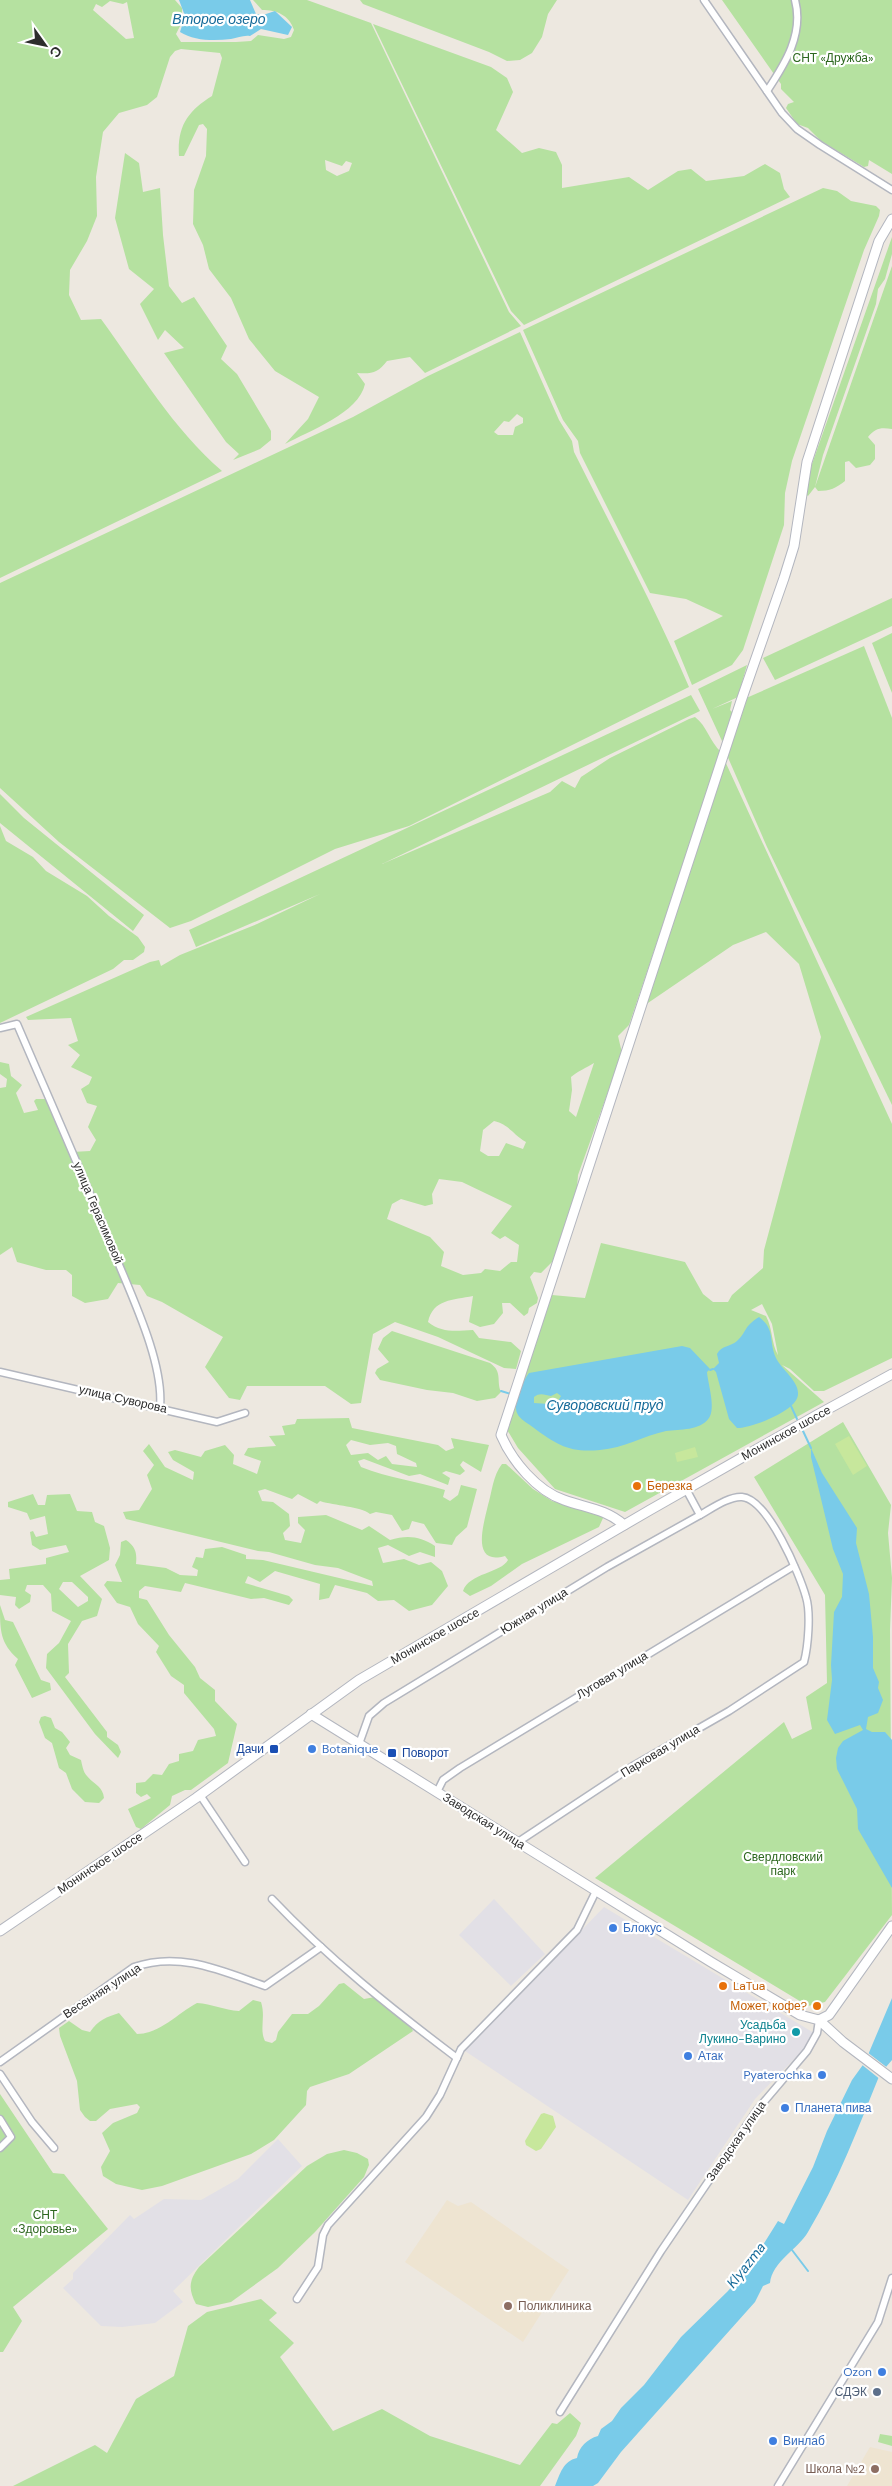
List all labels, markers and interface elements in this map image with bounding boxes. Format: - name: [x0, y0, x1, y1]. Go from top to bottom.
- water label: Второе озеро: [172, 10, 266, 28]
- north arrow: [20, 20, 70, 70]
- text: С: [46, 43, 66, 61]
- park label: СНТ «Дружба»: [793, 50, 873, 66]
- street label: улица Герасимовой: [69, 1160, 127, 1266]
- street label: улица Суворова: [77, 1381, 169, 1417]
- water label: Суворовский пруд: [546, 1396, 664, 1414]
- street label: Монинское шоссе: [739, 1402, 834, 1464]
- place label: Березка: [647, 1478, 693, 1494]
- marker: Березка: [631, 1480, 643, 1492]
- street label: Южная улица: [497, 1584, 571, 1638]
- street label: Монинское шоссе: [388, 1604, 482, 1668]
- street label: Луговая улица: [573, 1647, 651, 1703]
- street label: Парковая улица: [617, 1721, 703, 1781]
- place label: Дачи: [237, 1741, 264, 1757]
- place label: Botanique: [322, 1741, 379, 1757]
- marker: Дачи: [268, 1743, 280, 1755]
- marker: Botanique: [306, 1743, 318, 1755]
- place label: Поворот: [402, 1745, 449, 1761]
- marker: Поворот: [386, 1747, 398, 1759]
- street label: Заводская улица: [440, 1789, 529, 1853]
- street label: Монинское шоссе: [54, 1828, 146, 1898]
- park label: Свердловский парк: [743, 1849, 823, 1879]
- place label: Блокус: [623, 1920, 662, 1936]
- marker: Блокус: [607, 1922, 619, 1934]
- street label: Весенняя улица: [60, 1960, 144, 2022]
- place label: LaTua: [733, 1978, 765, 1994]
- marker: LaTua: [717, 1980, 729, 1992]
- place label: Может, кофе?: [730, 1998, 807, 2014]
- marker: Может, кофе?: [811, 2000, 823, 2012]
- place label: Усадьба Лукино-Варино: [699, 2017, 786, 2047]
- marker: Усадьба Лукино-Варино: [790, 2026, 802, 2038]
- place label: Атак: [698, 2048, 724, 2064]
- marker: Атак: [682, 2050, 694, 2062]
- place label: Pyaterochka: [743, 2067, 812, 2083]
- marker: Pyaterochka: [816, 2069, 828, 2081]
- street label: Заводская улица: [702, 2097, 770, 2184]
- place label: Планета пива: [795, 2100, 872, 2116]
- marker: Планета пива: [779, 2102, 791, 2114]
- park label: СНТ «Здоровье»: [13, 2207, 77, 2237]
- water label: Klyazma: [723, 2238, 770, 2292]
- place label: Поликлиника: [518, 2298, 592, 2314]
- marker: Поликлиника: [502, 2300, 514, 2312]
- place label: Ozon: [843, 2364, 872, 2380]
- marker: Ozon: [876, 2366, 888, 2378]
- place label: СДЭК: [835, 2384, 867, 2400]
- marker: СДЭК: [871, 2386, 883, 2398]
- place label: Винлаб: [783, 2433, 825, 2449]
- marker: Винлаб: [767, 2435, 779, 2447]
- place label: Школа №2: [806, 2461, 865, 2477]
- marker: Школа №2: [869, 2463, 881, 2475]

